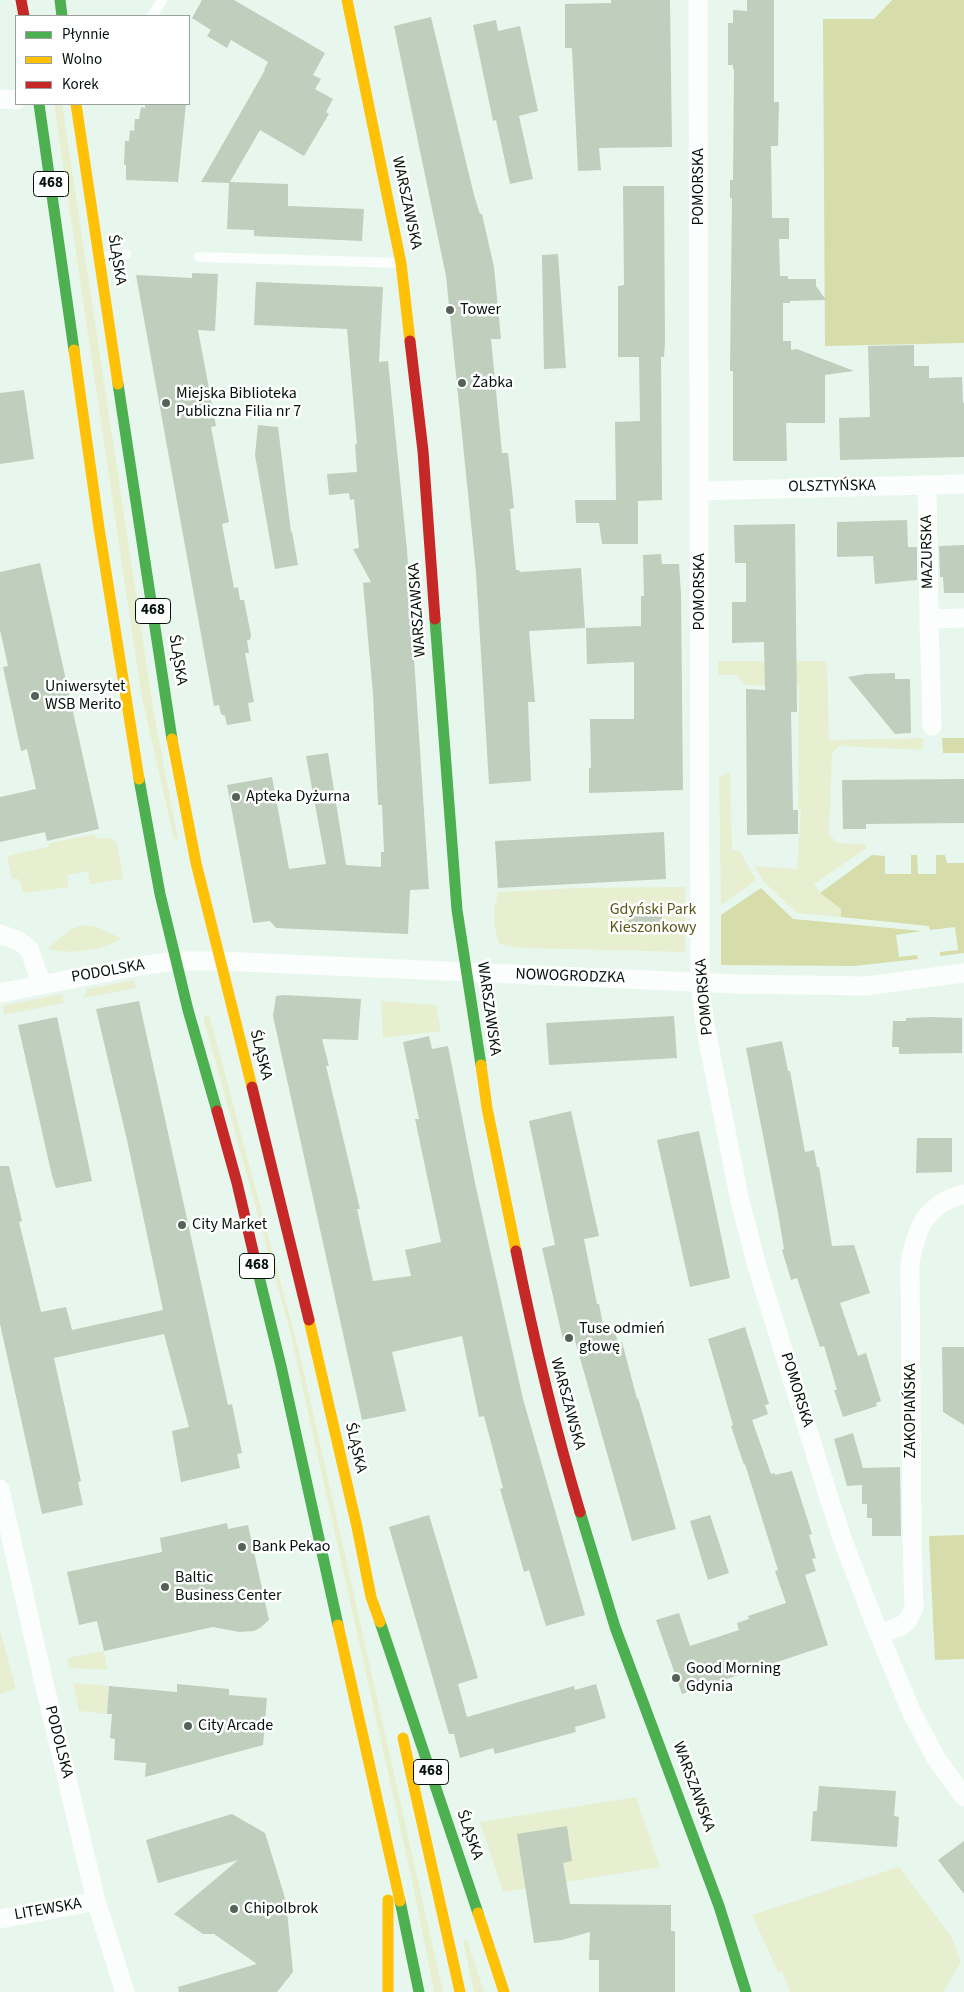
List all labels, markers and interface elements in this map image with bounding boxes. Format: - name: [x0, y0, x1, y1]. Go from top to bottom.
- legend: [15, 15, 190, 105]
- text: Płynnie: [62, 24, 110, 45]
- text: Wolno: [62, 49, 102, 70]
- text: Korek: [62, 74, 99, 95]
- street label: POMORSKA: [689, 148, 709, 226]
- street label: WARSZAWSKA: [387, 155, 425, 251]
- road number: 468: [34, 172, 68, 196]
- street label: ŚLĄSKA: [102, 233, 130, 287]
- place label: Tower: [460, 300, 501, 320]
- marker: Tower: [444, 304, 456, 316]
- place label: Żabka: [472, 373, 513, 393]
- marker: Żabka: [456, 377, 468, 389]
- place label: Miejska Biblioteka Publiczna Filia nr 7: [176, 384, 301, 422]
- marker: Miejska Biblioteka Publiczna Filia nr 7: [160, 397, 172, 409]
- street label: OLSZTYŃSKA: [788, 477, 876, 497]
- street label: MAZURSKA: [918, 515, 938, 589]
- street label: POMORSKA: [690, 553, 710, 631]
- street label: WARSZAWSKA: [405, 562, 431, 658]
- road number: 468: [136, 598, 170, 624]
- street label: ŚLĄSKA: [163, 633, 191, 687]
- place label: Uniwersytet WSB Merito: [45, 677, 125, 715]
- marker: Uniwersytet WSB Merito: [29, 690, 41, 702]
- place label: Apteka Dyżurna: [246, 787, 350, 807]
- marker: Apteka Dyżurna: [230, 791, 242, 803]
- park label: Gdyński Park Kieszonkowy: [609, 900, 697, 938]
- street label: PODOLSKA: [70, 956, 146, 988]
- street label: POMORSKA: [692, 958, 718, 1036]
- street label: WARSZAWSKA: [472, 961, 504, 1057]
- street label: NOWOGRODZKA: [515, 965, 625, 989]
- street label: ŚLĄSKA: [244, 1028, 276, 1082]
- place label: City Market: [192, 1215, 267, 1235]
- marker: City Market: [176, 1219, 188, 1231]
- road number: 468: [240, 1254, 274, 1278]
- place label: Tuse odmień głowę: [579, 1319, 665, 1357]
- marker: Tuse odmień głowę: [563, 1332, 575, 1344]
- street label: POMORSKA: [776, 1350, 816, 1430]
- street label: WARSZAWSKA: [545, 1356, 589, 1452]
- street label: ZAKOPIAŃSKA: [901, 1363, 921, 1459]
- street label: ŚLĄSKA: [340, 1421, 370, 1475]
- place label: Bank Pekao: [252, 1537, 330, 1557]
- marker: Bank Pekao: [236, 1541, 248, 1553]
- place label: Baltic Business Center: [175, 1568, 282, 1606]
- marker: Baltic Business Center: [159, 1581, 171, 1593]
- place label: Good Morning Gdynia: [686, 1659, 781, 1697]
- marker: Good Morning Gdynia: [670, 1672, 682, 1684]
- street label: PODOLSKA: [40, 1704, 76, 1780]
- place label: City Arcade: [198, 1716, 273, 1736]
- marker: City Arcade: [182, 1720, 194, 1732]
- street label: WARSZAWSKA: [668, 1739, 718, 1835]
- road number: 468: [414, 1760, 448, 1784]
- street label: ŚLĄSKA: [452, 1808, 486, 1862]
- street label: LITEWSKA: [13, 1895, 83, 1925]
- place label: Chipolbrok: [244, 1899, 318, 1919]
- marker: Chipolbrok: [228, 1903, 240, 1915]

